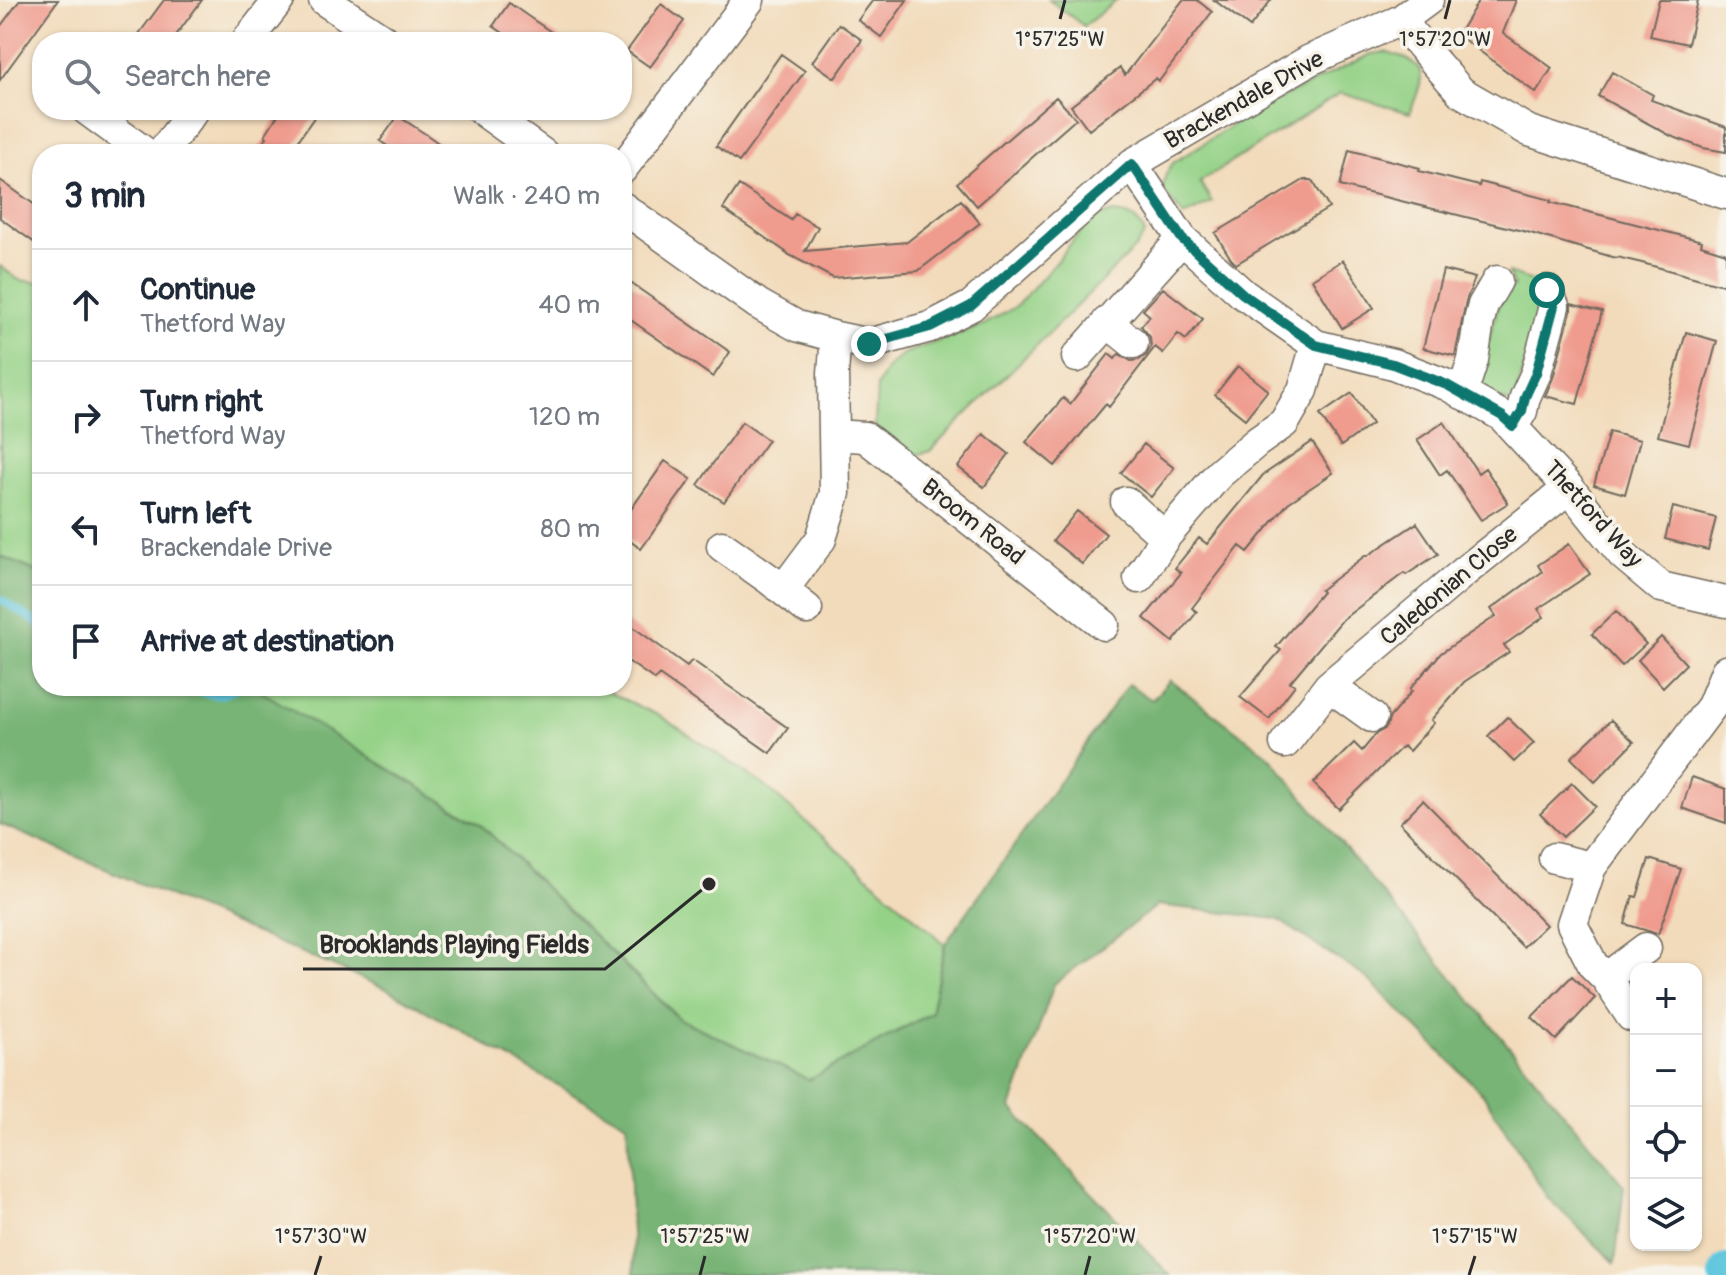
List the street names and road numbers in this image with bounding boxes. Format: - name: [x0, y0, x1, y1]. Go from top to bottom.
- street label: Brackendale Drive: [1159, 44, 1329, 156]
- street label: Thetford Way: [1537, 454, 1649, 574]
- street label: Broom Road: [916, 473, 1030, 571]
- street label: Caledonian Close: [1374, 520, 1524, 652]

